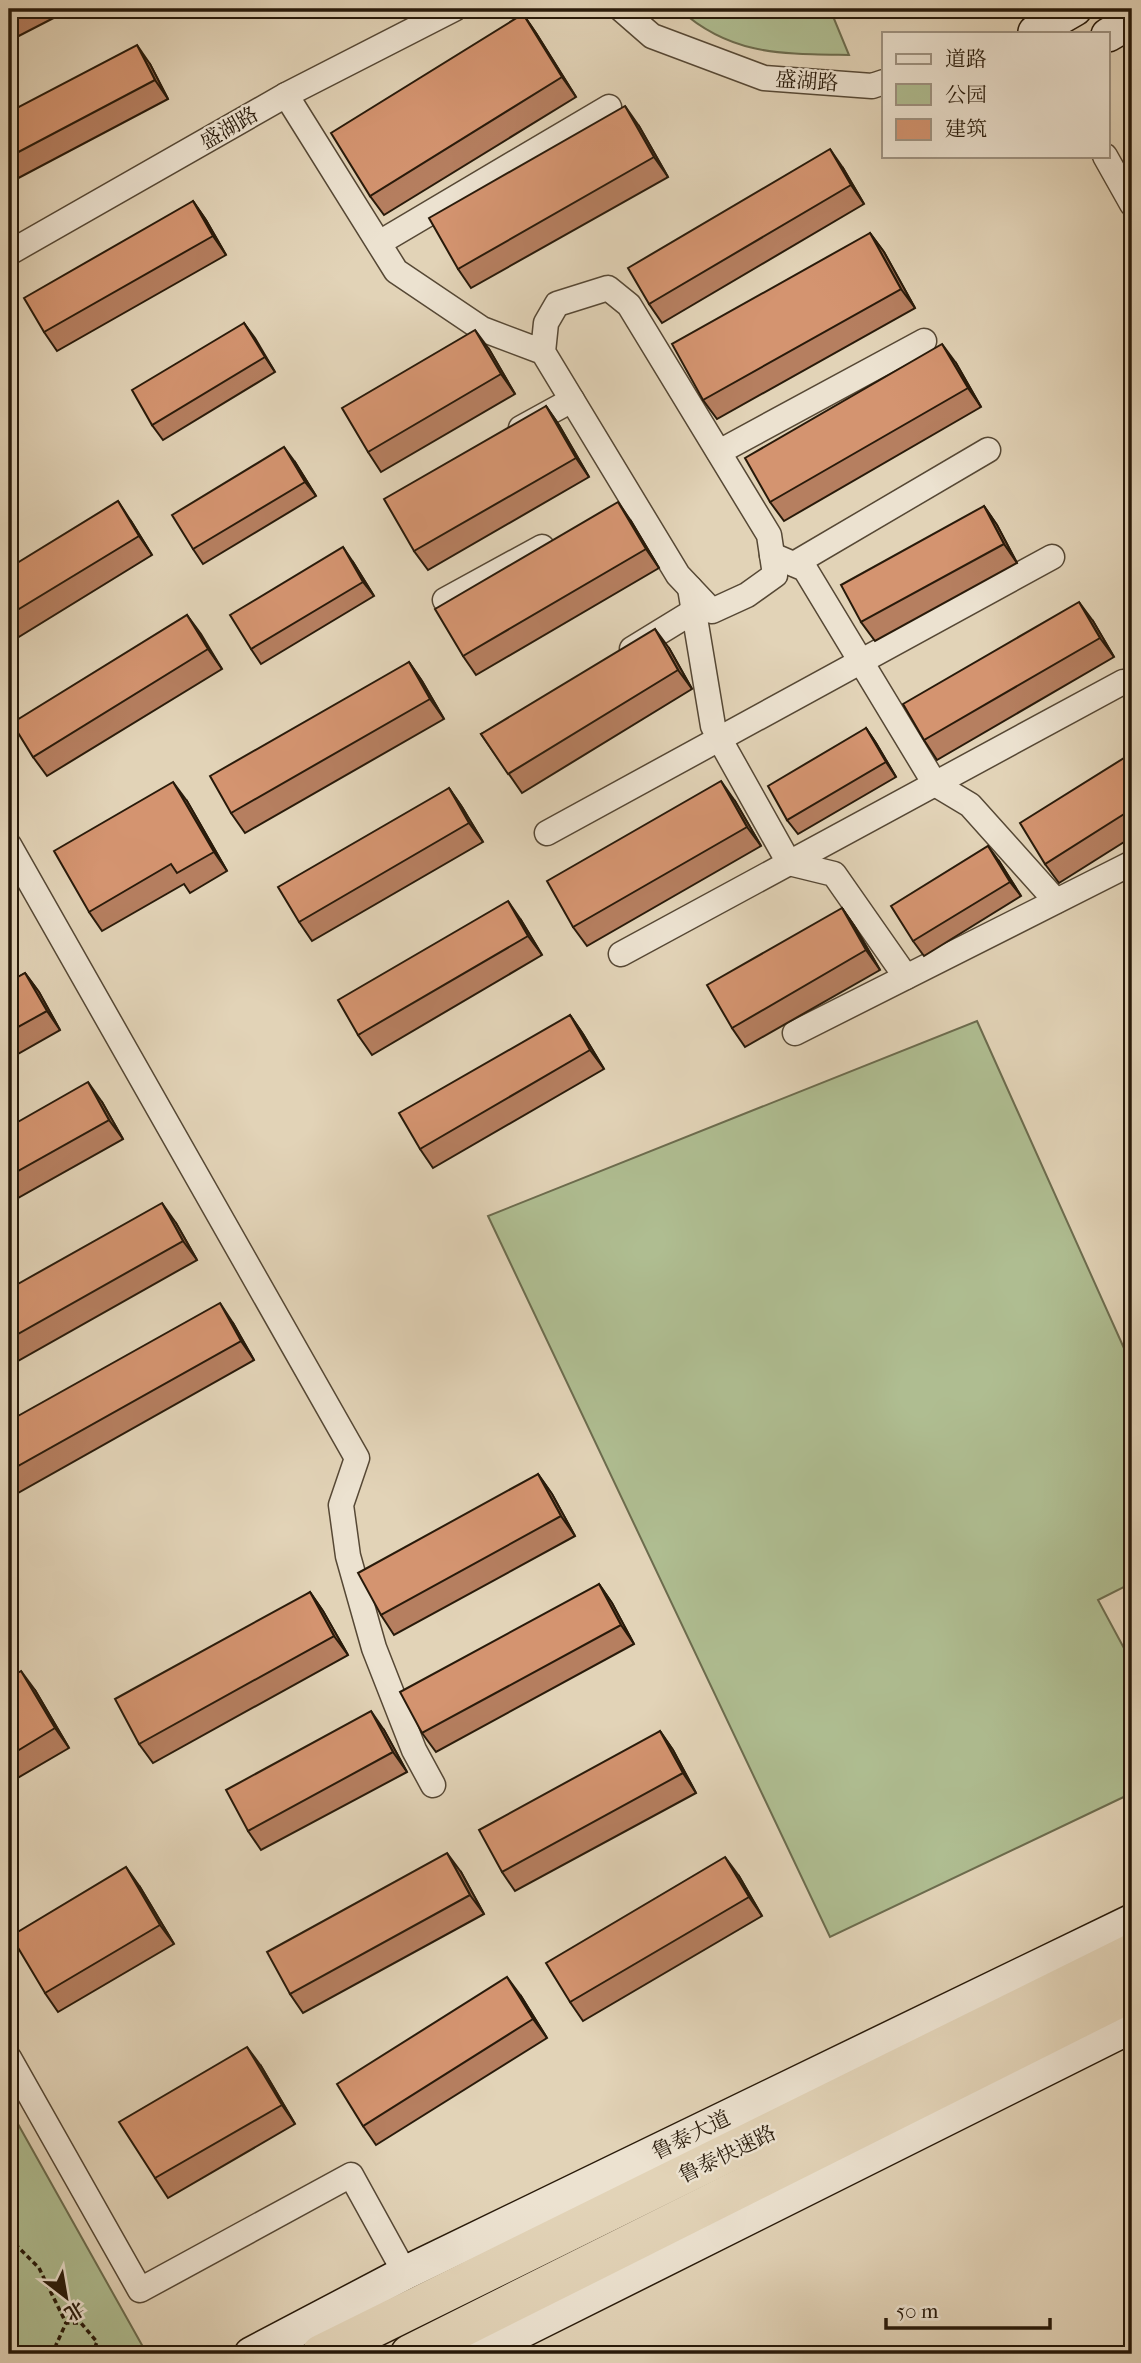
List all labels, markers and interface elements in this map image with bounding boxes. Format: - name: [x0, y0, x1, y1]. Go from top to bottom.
- legend: [882, 32, 1110, 158]
- text: 道路: [945, 47, 987, 71]
- street label: 盛湖路: [775, 67, 839, 95]
- text: 公园: [945, 83, 987, 107]
- street label: 盛湖路: [196, 102, 262, 154]
- text: 建筑: [945, 117, 987, 141]
- street label: 鲁泰大道: [648, 2106, 734, 2164]
- street label: 鲁泰快速路: [675, 2120, 779, 2188]
- north arrow: [32, 2262, 102, 2332]
- scale bar: [886, 2286, 1050, 2330]
- text: 北: [60, 2296, 88, 2325]
- text: 50 m: [896, 2299, 939, 2323]

